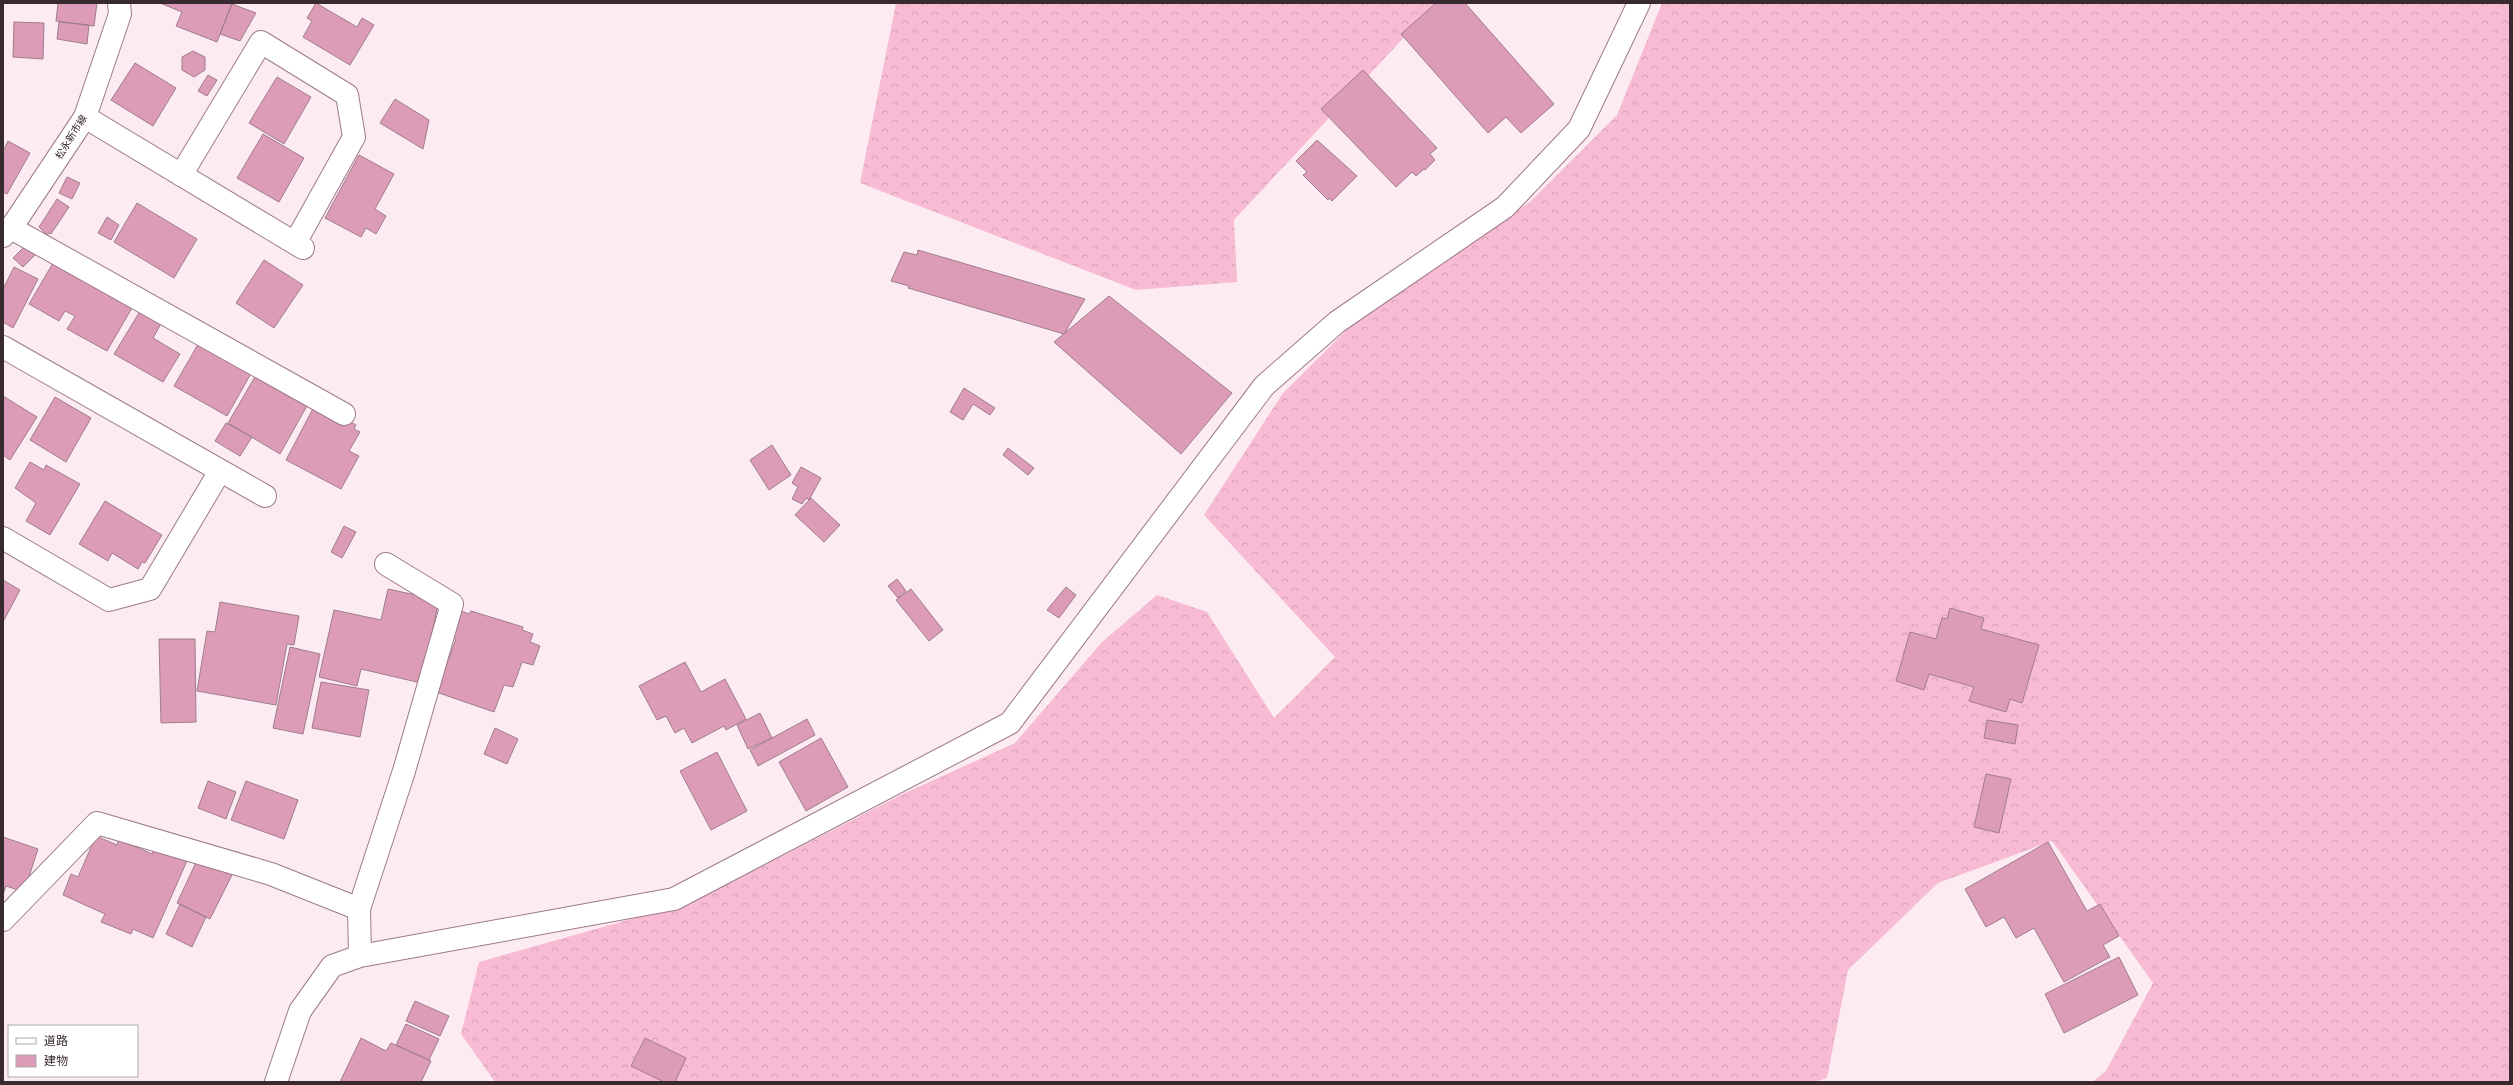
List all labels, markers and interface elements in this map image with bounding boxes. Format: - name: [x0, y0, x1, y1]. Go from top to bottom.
- street label: 松永新市線: [52, 112, 90, 162]
- legend: [8, 1025, 138, 1077]
- text: 道路: [44, 1033, 68, 1049]
- text: 建物: [44, 1053, 68, 1069]

